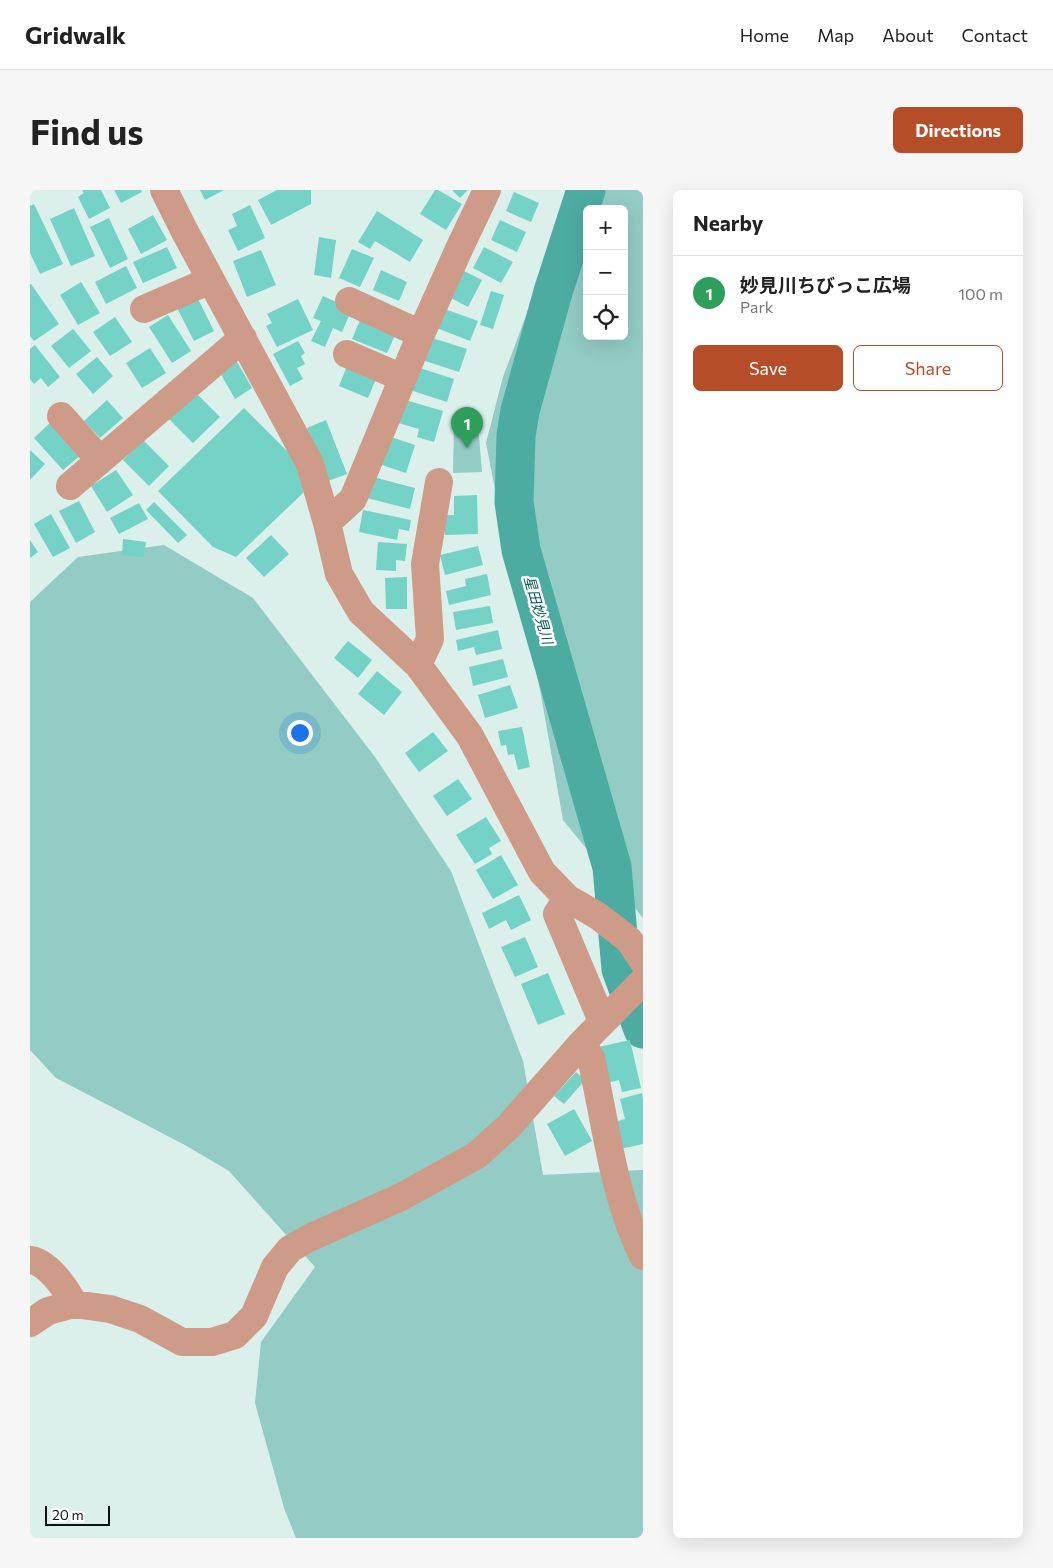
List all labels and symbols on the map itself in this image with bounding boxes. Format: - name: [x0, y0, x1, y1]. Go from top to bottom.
- pin: 1: [451, 407, 483, 448]
- water label: 星田妙見川: [521, 574, 557, 648]
- your location: [287, 720, 313, 746]
- scale bar: [45, 1503, 110, 1526]

